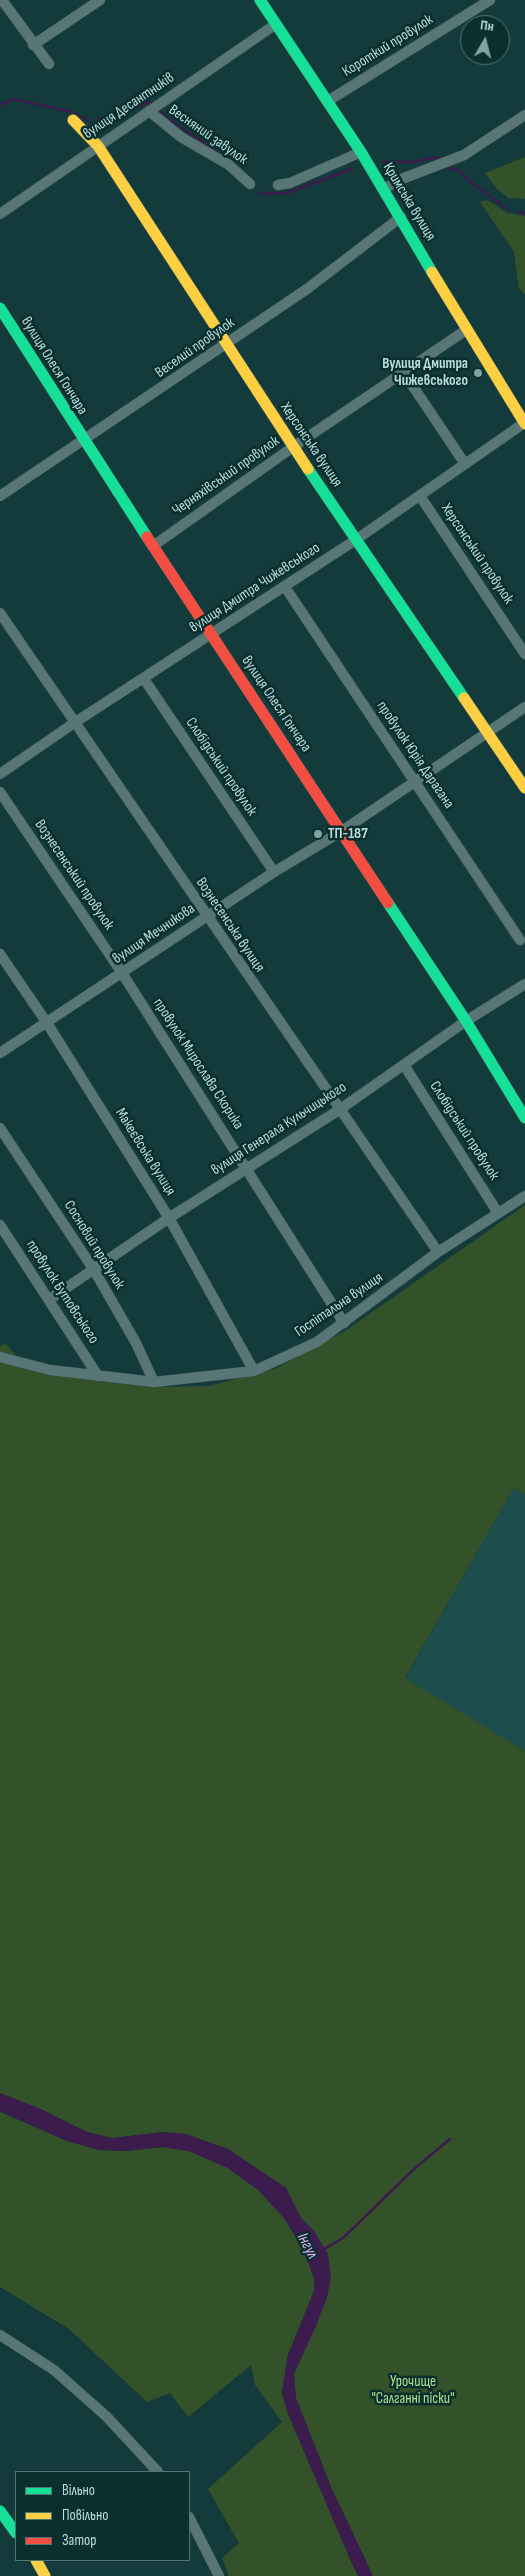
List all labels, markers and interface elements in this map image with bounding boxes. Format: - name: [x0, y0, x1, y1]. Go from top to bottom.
- street label: Короткий провулок: [339, 11, 437, 81]
- north arrow: [460, 15, 510, 65]
- text: Пн: [479, 16, 495, 35]
- street label: вулиця Десантників: [80, 69, 178, 143]
- street label: Весняний завулок: [165, 101, 251, 169]
- street label: Кримська вулиця: [379, 160, 439, 244]
- street label: вулиця Олеся Гончара: [17, 314, 91, 418]
- street label: Веселий провулок: [152, 314, 238, 382]
- place label: Вулиця Дмитра Чижевського: [382, 355, 468, 390]
- marker: Вулиця Дмитра Чижевського: [472, 367, 484, 379]
- street label: Херсонська вулиця: [276, 399, 346, 491]
- street label: Черняхівський провулок: [169, 432, 283, 520]
- street label: Херсонський провулок: [437, 500, 517, 608]
- street label: вулиця Дмитра Чижевського: [186, 539, 324, 637]
- street label: вулиця Олеся Гончара: [237, 653, 315, 755]
- street label: провулок Юрія Дарагана: [372, 698, 458, 812]
- street label: Слобідський провулок: [182, 714, 260, 820]
- street label: Вознесенський провулок: [30, 816, 118, 934]
- place label: ТП-187: [328, 825, 368, 843]
- marker: ТП-187: [312, 828, 324, 840]
- street label: Вознесенська вулиця: [192, 874, 268, 976]
- street label: вулиця Мечникова: [109, 900, 199, 968]
- street label: провулок Мирослава Скорика: [149, 995, 247, 1133]
- street label: Слобідський провулок: [425, 1078, 503, 1184]
- street label: вулиця Генерала Кульчицького: [208, 1079, 350, 1179]
- street label: Макеєвська вулиця: [111, 1105, 179, 1199]
- street label: Сосновий провулок: [60, 1197, 128, 1293]
- street label: провулок Бутовського: [22, 1237, 102, 1347]
- street label: Госпітальна вулиця: [292, 1269, 386, 1341]
- water label: Інгул: [292, 2230, 322, 2262]
- park label: Урочище "Салганні піски": [371, 2373, 455, 2408]
- legend: [15, 2471, 190, 2561]
- text: Вільно: [62, 2481, 95, 2500]
- text: Повільно: [62, 2506, 108, 2525]
- text: Затор: [62, 2531, 96, 2550]

